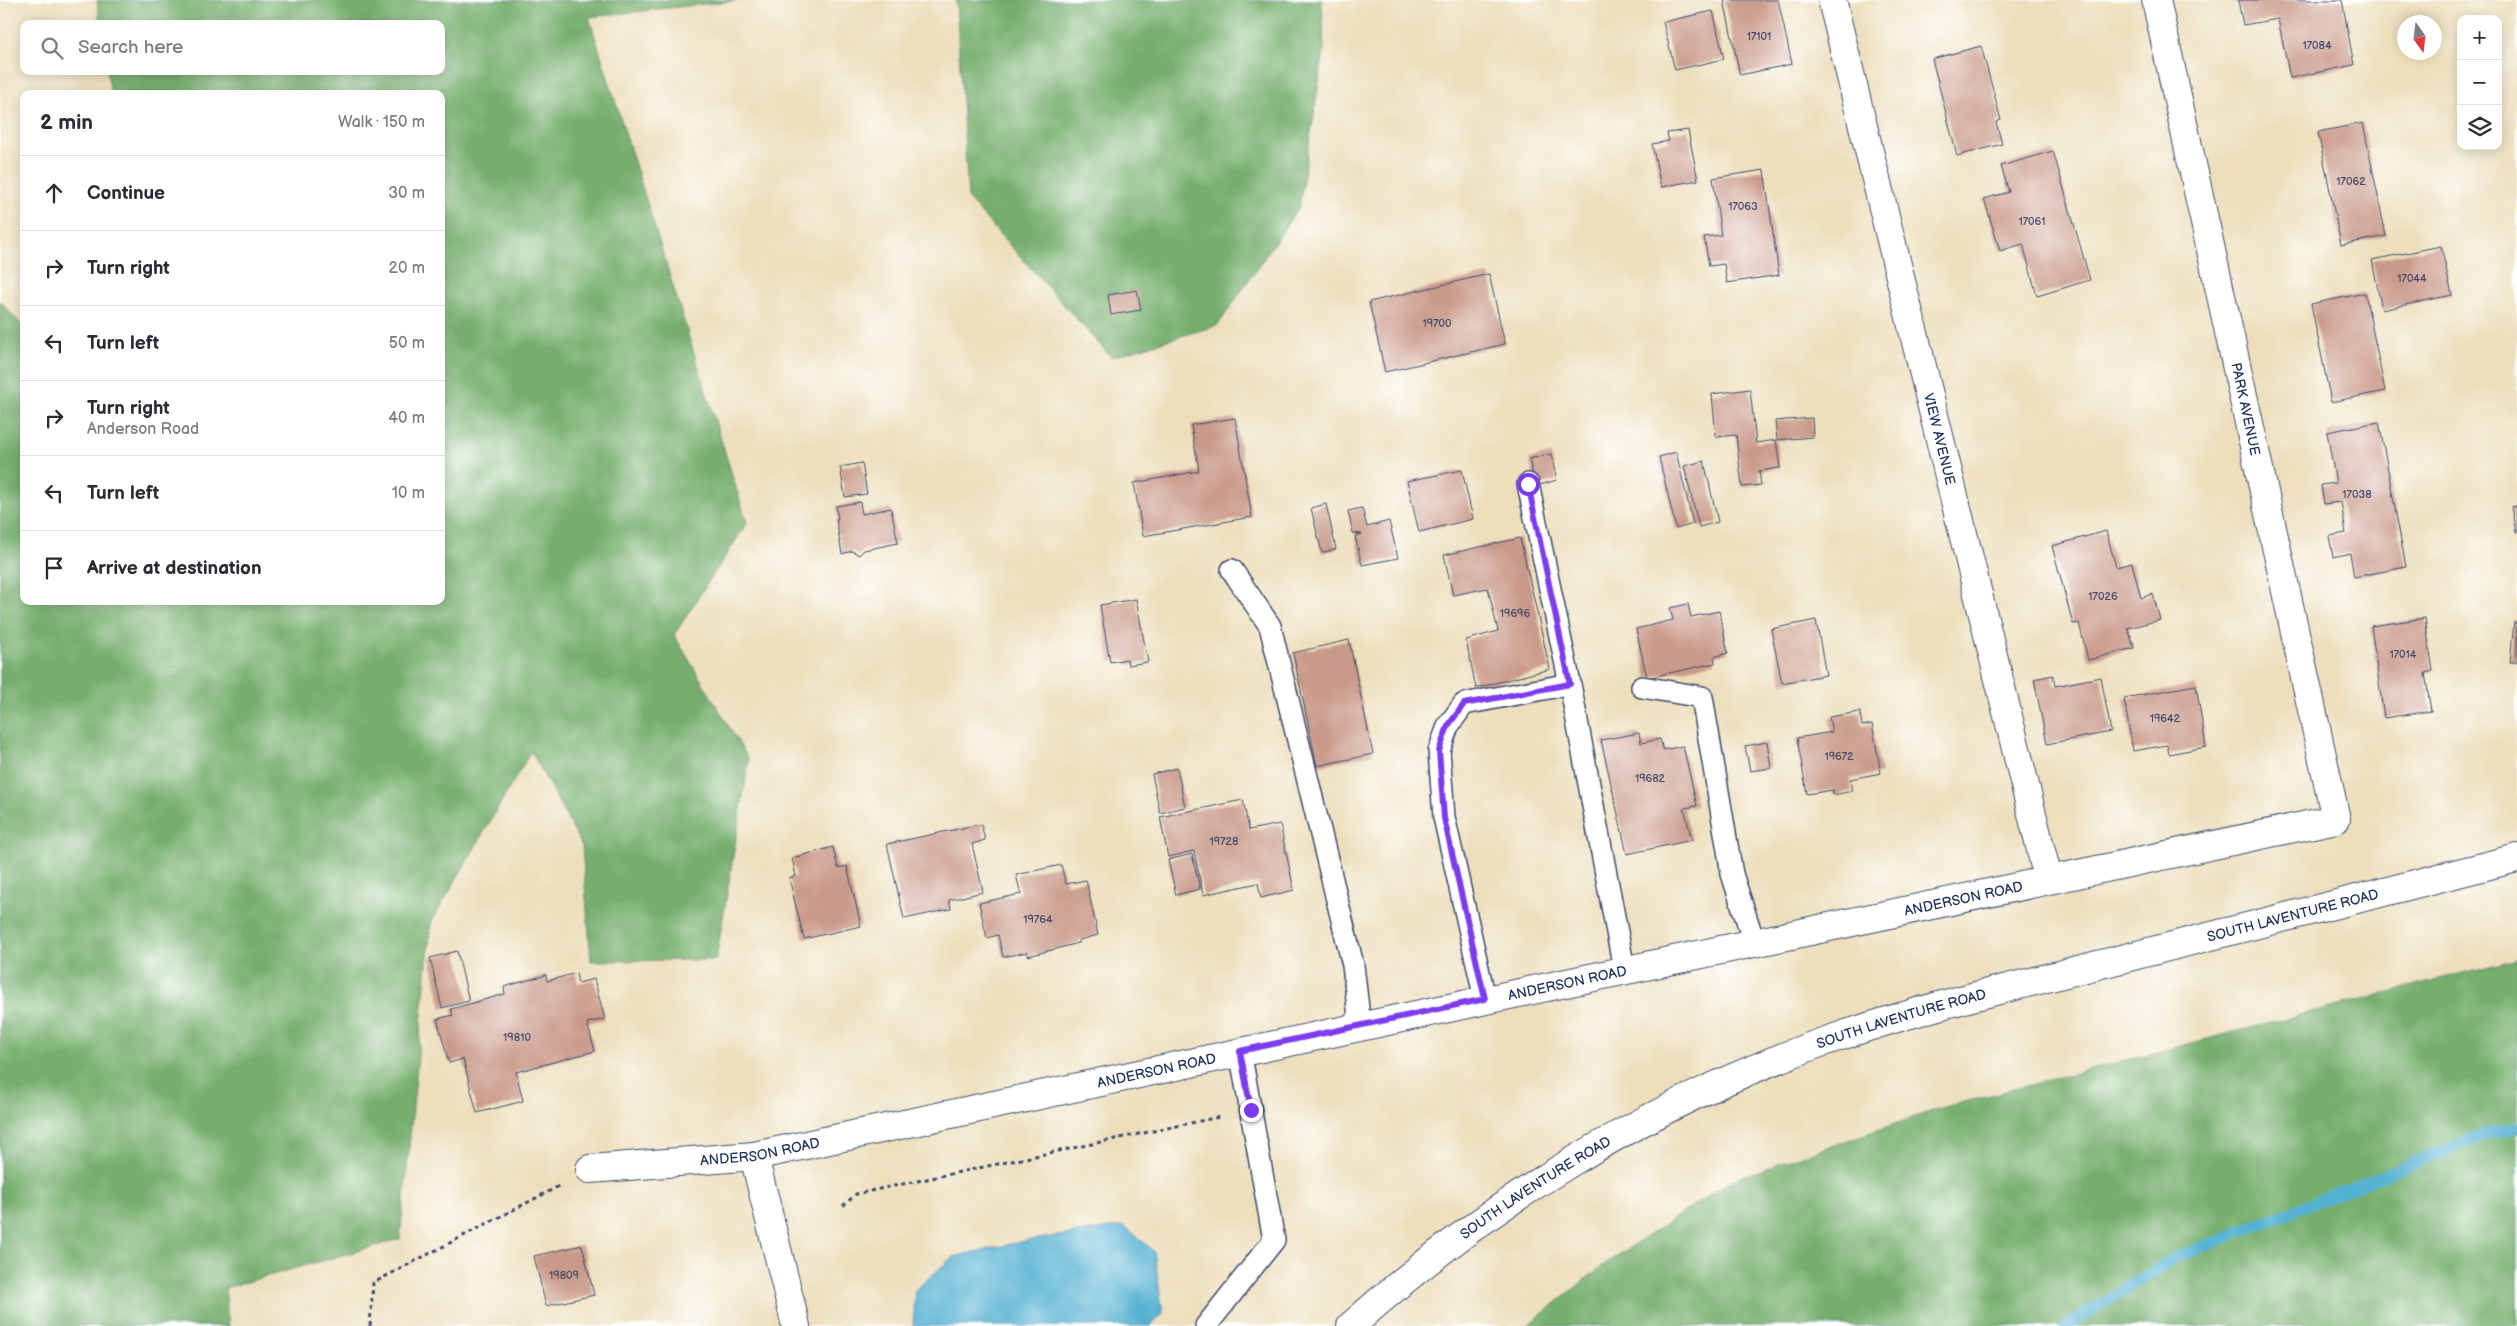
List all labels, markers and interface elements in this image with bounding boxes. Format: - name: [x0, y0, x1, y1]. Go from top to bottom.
- north arrow: [2397, 15, 2442, 60]
- map controls: [2457, 15, 2502, 150]
- button: +: [2457, 15, 2502, 60]
- search box: [20, 20, 445, 75]
- house number: 17101: [1747, 30, 1771, 43]
- icon: search: [38, 34, 66, 62]
- text: Search here: [78, 36, 183, 59]
- house number: 17084: [2302, 39, 2332, 52]
- button: −: [2457, 60, 2502, 105]
- button: layers: [2457, 105, 2502, 150]
- text: 2 min: [40, 110, 93, 135]
- text: Walk · 150 m: [338, 113, 425, 132]
- house number: 17062: [2336, 175, 2366, 188]
- icon: ahead: [40, 179, 68, 207]
- text: Continue: [87, 182, 165, 205]
- text: 30 m: [388, 184, 425, 203]
- house number: 17063: [1728, 200, 1758, 213]
- house number: 17061: [2018, 215, 2046, 228]
- icon: right: [40, 254, 68, 282]
- text: Turn right: [87, 257, 170, 280]
- text: 20 m: [389, 259, 425, 278]
- house number: 17044: [2397, 272, 2427, 285]
- house number: 19700: [1423, 317, 1452, 330]
- icon: left: [40, 329, 68, 357]
- text: Turn left: [87, 332, 159, 355]
- text: 50 m: [389, 334, 425, 353]
- street label: PARK AVENUE: [2227, 361, 2264, 457]
- street label: VIEW AVENUE: [1920, 391, 1959, 487]
- text: Turn right: [87, 397, 170, 420]
- icon: right: [40, 404, 68, 432]
- text: 40 m: [388, 409, 425, 428]
- text: Anderson Road: [87, 420, 199, 439]
- route start: [1517, 473, 1540, 496]
- icon: left: [40, 479, 68, 507]
- text: Turn left: [87, 482, 159, 505]
- text: 10 m: [392, 484, 425, 503]
- house number: 17038: [2342, 488, 2372, 501]
- icon: arrive: [40, 554, 68, 582]
- text: Arrive at destination: [87, 557, 262, 580]
- house number: 17026: [2088, 590, 2118, 603]
- house number: 19696: [1500, 607, 1530, 620]
- house number: 17014: [2389, 648, 2417, 661]
- house number: 19642: [2150, 712, 2181, 725]
- house number: 19672: [1824, 750, 1854, 763]
- house number: 19682: [1635, 772, 1666, 785]
- house number: 19728: [1210, 835, 1238, 848]
- street label: ANDERSON ROAD: [1903, 878, 2024, 920]
- street label: SOUTH LAVENTURE ROAD: [2205, 886, 2380, 946]
- house number: 19764: [1023, 913, 1053, 926]
- street label: ANDERSON ROAD: [1506, 962, 1628, 1004]
- street label: SOUTH LAVENTURE ROAD: [1814, 986, 1988, 1053]
- house number: 19810: [503, 1031, 531, 1044]
- street label: ANDERSON ROAD: [1096, 1050, 1217, 1092]
- route end: [1240, 1099, 1263, 1122]
- street label: SOUTH LAVENTURE ROAD: [1457, 1133, 1614, 1243]
- street label: ANDERSON ROAD: [700, 1134, 821, 1169]
- house number: 19809: [549, 1269, 579, 1282]

